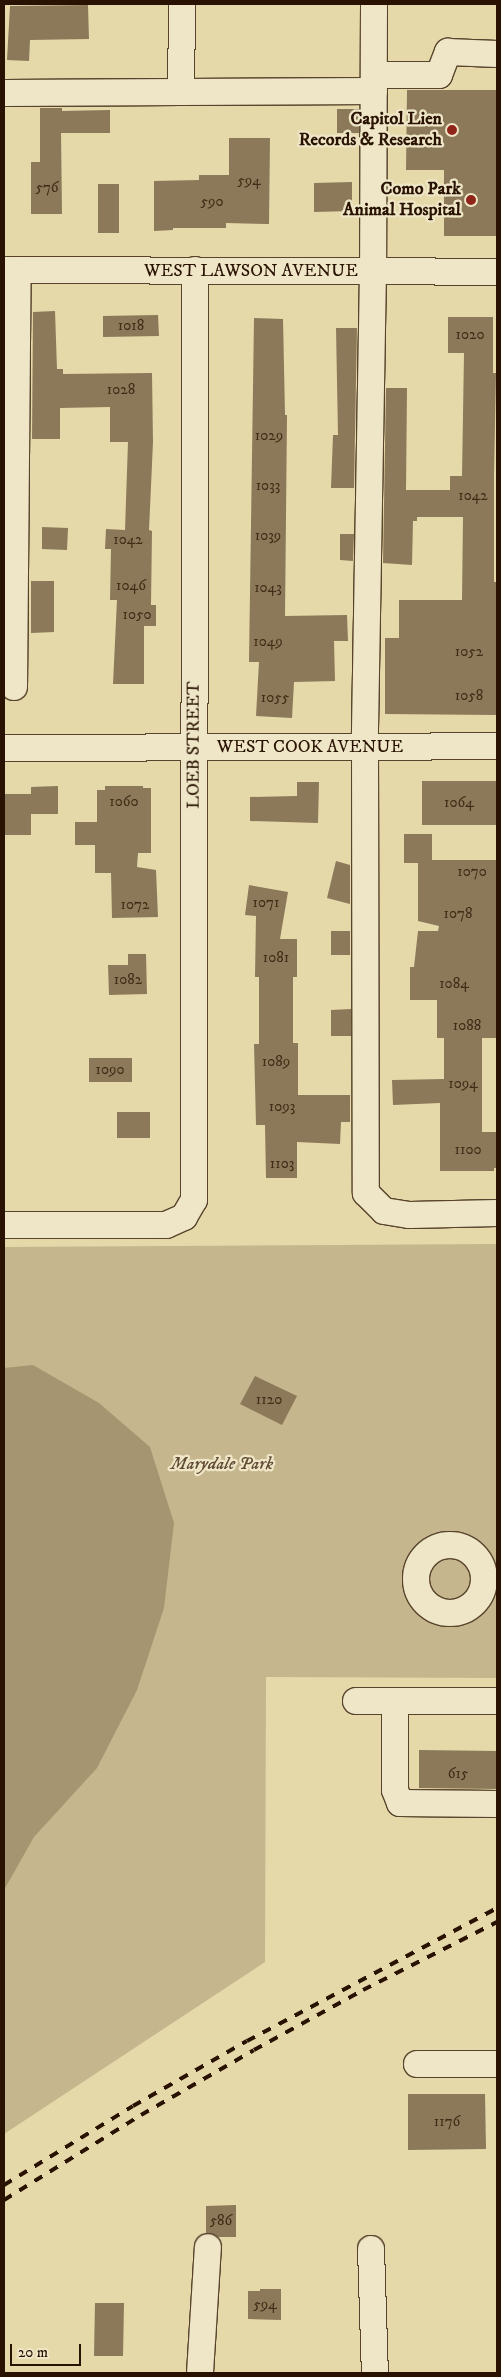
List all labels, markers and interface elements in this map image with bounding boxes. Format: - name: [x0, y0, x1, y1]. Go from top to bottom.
- place label: Capitol Lien Records & Research: [299, 109, 442, 152]
- marker: Capitol Lien Records & Research: [446, 124, 458, 136]
- house number: 594: [237, 172, 261, 190]
- house number: 576: [35, 179, 59, 197]
- place label: Como Park Animal Hospital: [343, 179, 461, 222]
- house number: 590: [200, 193, 224, 211]
- marker: Como Park Animal Hospital: [465, 194, 477, 206]
- street label: WEST LAWSON AVENUE: [144, 260, 358, 282]
- house number: 1018: [118, 317, 144, 335]
- house number: 1020: [456, 326, 484, 344]
- house number: 1028: [107, 381, 135, 399]
- house number: 1029: [255, 427, 283, 445]
- house number: 1033: [256, 477, 280, 495]
- house number: 1042: [458, 487, 488, 505]
- house number: 1039: [255, 527, 281, 545]
- house number: 1042: [113, 531, 143, 549]
- house number: 1046: [116, 577, 146, 595]
- house number: 1043: [254, 579, 282, 597]
- house number: 1050: [122, 606, 152, 624]
- house number: 1049: [253, 633, 283, 651]
- house number: 1052: [455, 643, 483, 661]
- street label: LOEB STREET: [183, 681, 205, 809]
- house number: 1058: [455, 687, 483, 705]
- house number: 1055: [261, 689, 289, 707]
- street label: WEST COOK AVENUE: [217, 736, 403, 758]
- house number: 1060: [109, 793, 139, 811]
- house number: 1064: [444, 794, 474, 812]
- house number: 1070: [457, 863, 487, 881]
- house number: 1071: [253, 894, 279, 912]
- house number: 1072: [121, 896, 149, 914]
- house number: 1078: [444, 905, 472, 923]
- house number: 1081: [263, 949, 289, 967]
- house number: 1082: [114, 971, 142, 989]
- house number: 1084: [439, 975, 469, 993]
- house number: 1088: [453, 1017, 481, 1035]
- house number: 1089: [262, 1053, 290, 1071]
- house number: 1090: [95, 1061, 125, 1079]
- house number: 1094: [448, 1075, 478, 1093]
- house number: 1093: [269, 1098, 295, 1116]
- house number: 1100: [454, 1141, 482, 1159]
- house number: 1103: [270, 1155, 294, 1173]
- house number: 1120: [256, 1391, 282, 1409]
- park label: Marydale Park: [171, 1453, 273, 1475]
- house number: 615: [448, 1765, 468, 1783]
- house number: 1176: [434, 2113, 460, 2131]
- house number: 586: [210, 2212, 232, 2230]
- house number: 594: [253, 2296, 277, 2314]
- scale bar: [12, 2334, 84, 2366]
- text: 20 m: [18, 2343, 48, 2362]

